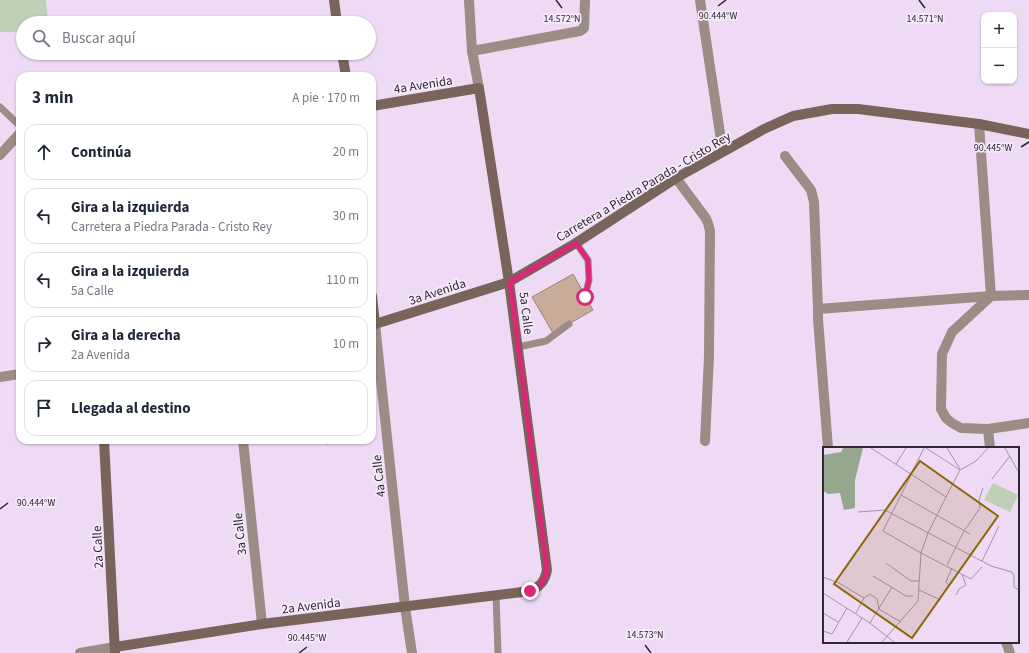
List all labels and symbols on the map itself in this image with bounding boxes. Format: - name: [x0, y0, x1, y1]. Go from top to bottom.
- text: 90.444°W: [699, 9, 737, 23]
- text: 14.572°N: [543, 12, 581, 26]
- text: 14.571°N: [906, 12, 944, 26]
- street label: 4a Avenida: [393, 71, 454, 99]
- street label: Carretera a Piedra Parada - Cristo Rey: [553, 127, 734, 246]
- text: 90.445°W: [974, 141, 1012, 155]
- street label: 3a Avenida: [406, 274, 468, 310]
- route start: [576, 288, 594, 306]
- street label: 5a Calle: [514, 291, 538, 335]
- inset map: [823, 447, 1019, 643]
- street label: 4a Calle: [368, 454, 390, 498]
- text: 90.444°W: [17, 496, 55, 510]
- street label: 3a Calle: [229, 512, 251, 556]
- street label: 2a Calle: [88, 525, 108, 569]
- route end: [521, 582, 539, 600]
- street label: 2a Avenida: [281, 593, 342, 619]
- text: 14.573°N: [626, 628, 664, 642]
- text: 90.445°W: [288, 631, 326, 645]

